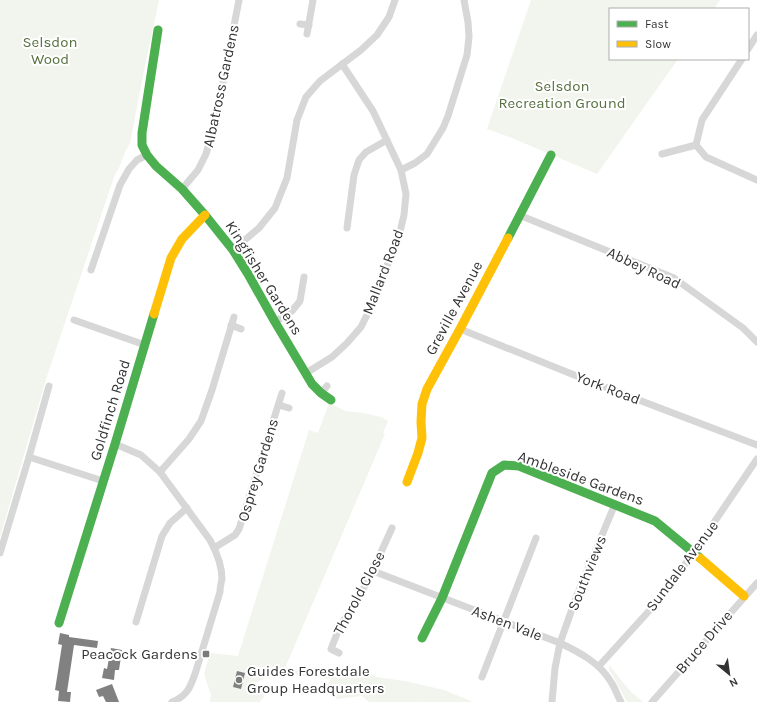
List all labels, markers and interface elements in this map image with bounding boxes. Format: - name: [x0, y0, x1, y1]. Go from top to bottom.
- legend: [609, 8, 749, 60]
- text: Fast: [645, 17, 669, 31]
- street label: Albatross Gardens: [199, 23, 243, 149]
- park label: Selsdon Wood: [23, 33, 78, 68]
- text: Slow: [645, 37, 671, 51]
- park label: Selsdon Recreation Ground: [498, 77, 626, 112]
- street label: Kingfisher Gardens: [222, 218, 306, 338]
- street label: Mallard Road: [358, 227, 408, 317]
- street label: Abbey Road: [604, 243, 684, 293]
- street label: Greville Avenue: [422, 258, 486, 358]
- street label: Goldfinch Road: [86, 357, 134, 463]
- street label: York Road: [573, 368, 643, 408]
- street label: Osprey Gardens: [234, 416, 282, 524]
- street label: Ambleside Gardens: [516, 447, 646, 509]
- street label: Sundale Avenue: [642, 517, 722, 615]
- street label: Southviews: [564, 533, 610, 613]
- street label: Thorold Close: [329, 548, 389, 638]
- street label: Ashen Vale: [469, 601, 545, 645]
- street label: Bruce Drive: [672, 607, 736, 677]
- place label: Peacock Gardens: [81, 645, 198, 663]
- marker: Peacock Gardens: [201, 649, 211, 659]
- north arrow: [709, 654, 749, 694]
- place label: Guides Forestdale Group Headquarters: [247, 662, 385, 697]
- marker: Guides Forestdale Group Headquarters: [234, 675, 244, 685]
- text: N: [727, 675, 740, 690]

